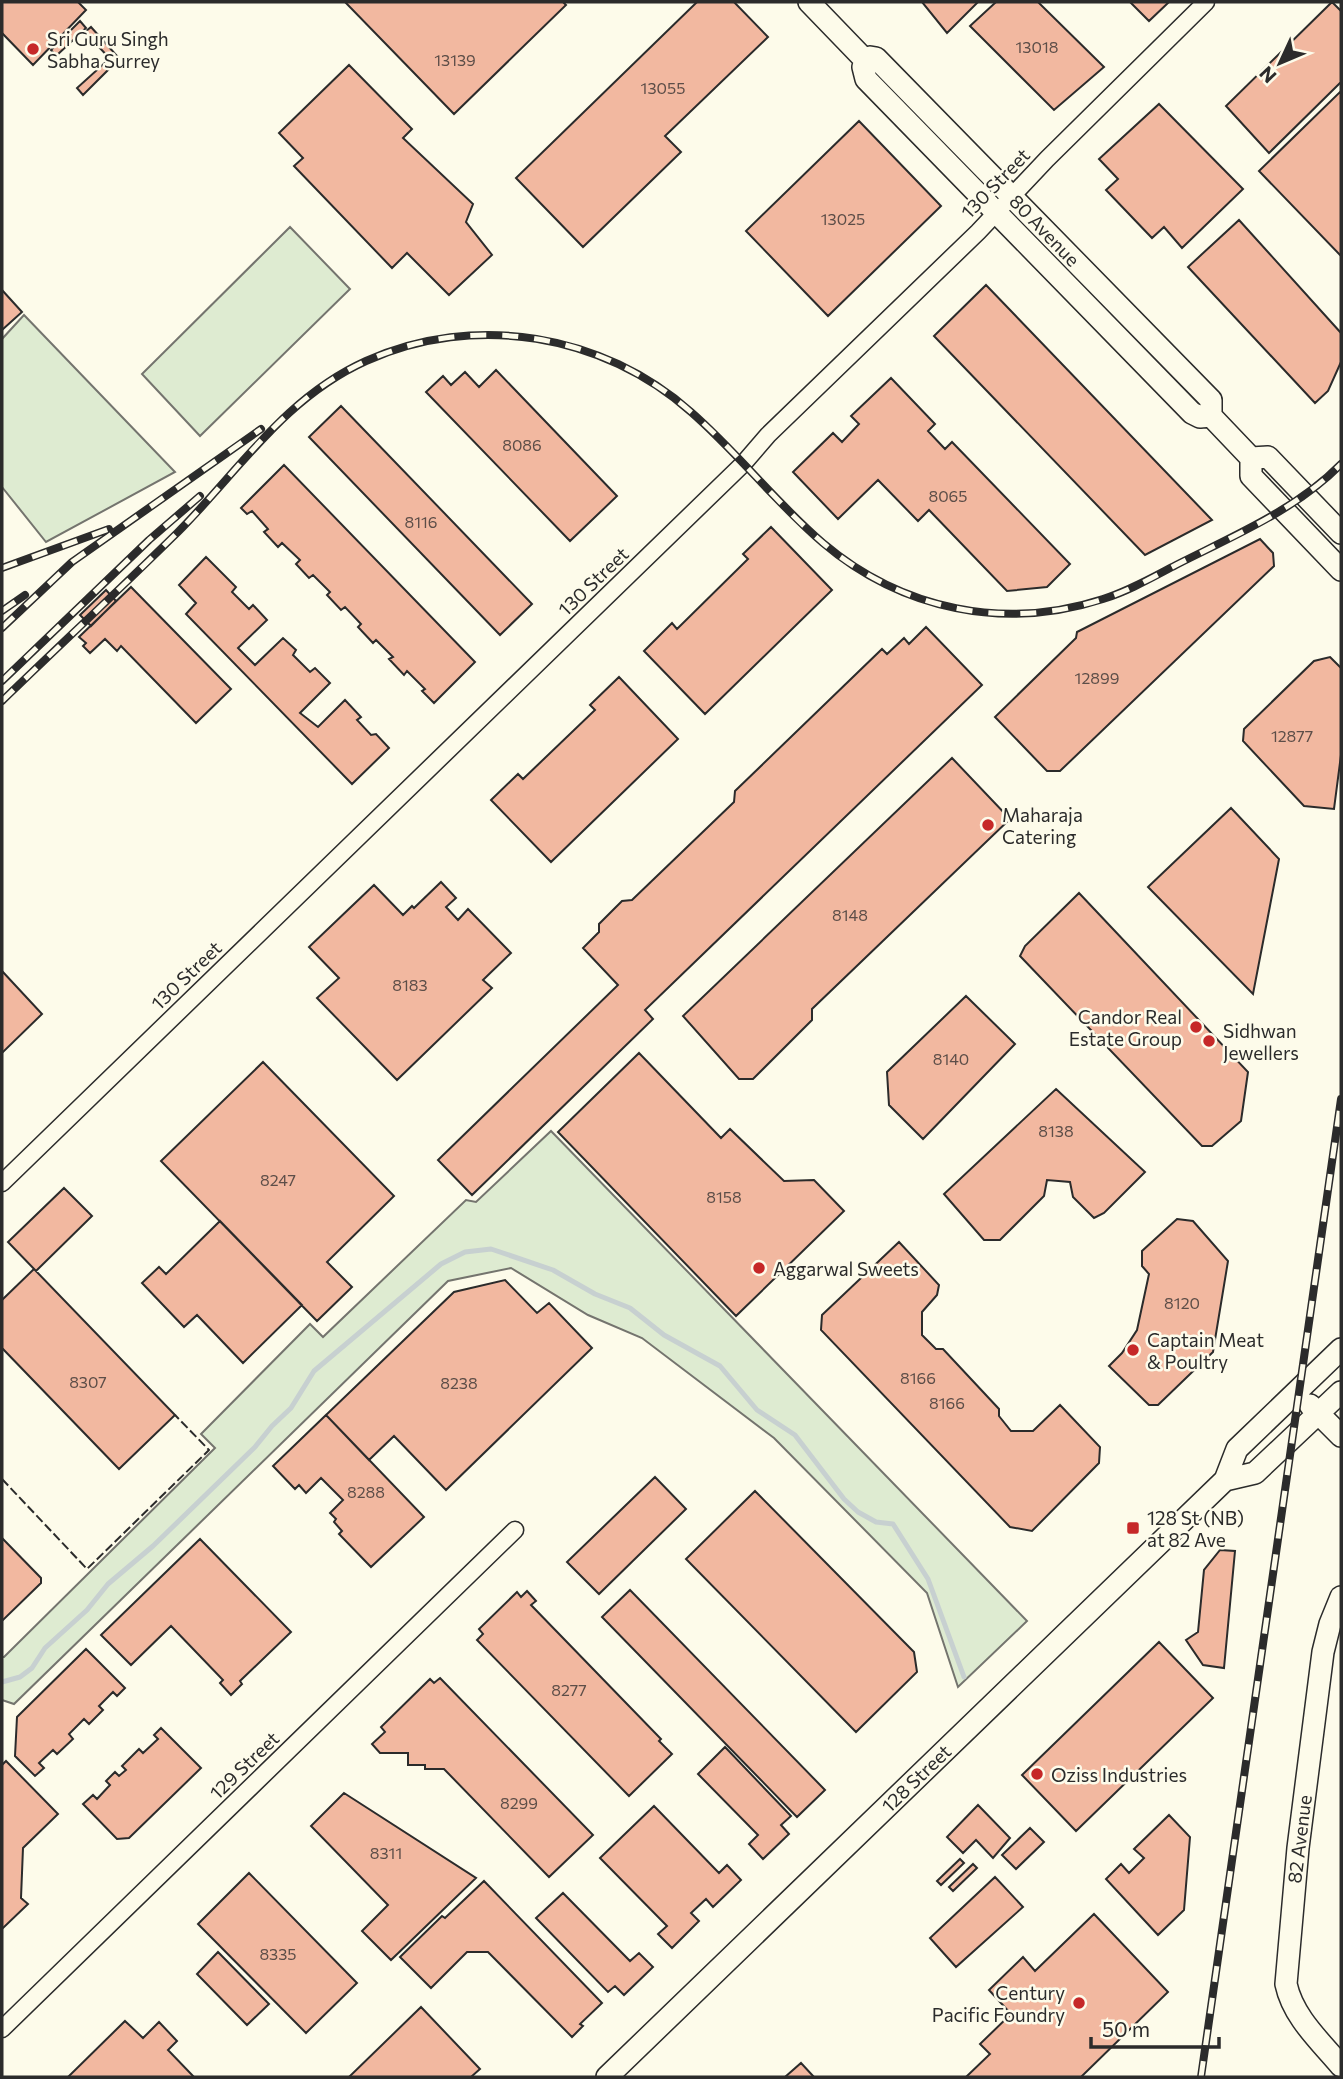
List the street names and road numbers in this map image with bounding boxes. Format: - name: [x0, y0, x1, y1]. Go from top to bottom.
- street label: 130 Street: [956, 143, 1034, 223]
- street label: 80 Avenue: [1005, 189, 1085, 271]
- street label: 130 Street: [553, 542, 633, 620]
- street label: 130 Street: [146, 936, 226, 1014]
- street label: 129 Street: [205, 1726, 284, 1804]
- street label: 128 Street: [877, 1739, 956, 1817]
- street label: 82 Avenue: [1282, 1793, 1316, 1885]

